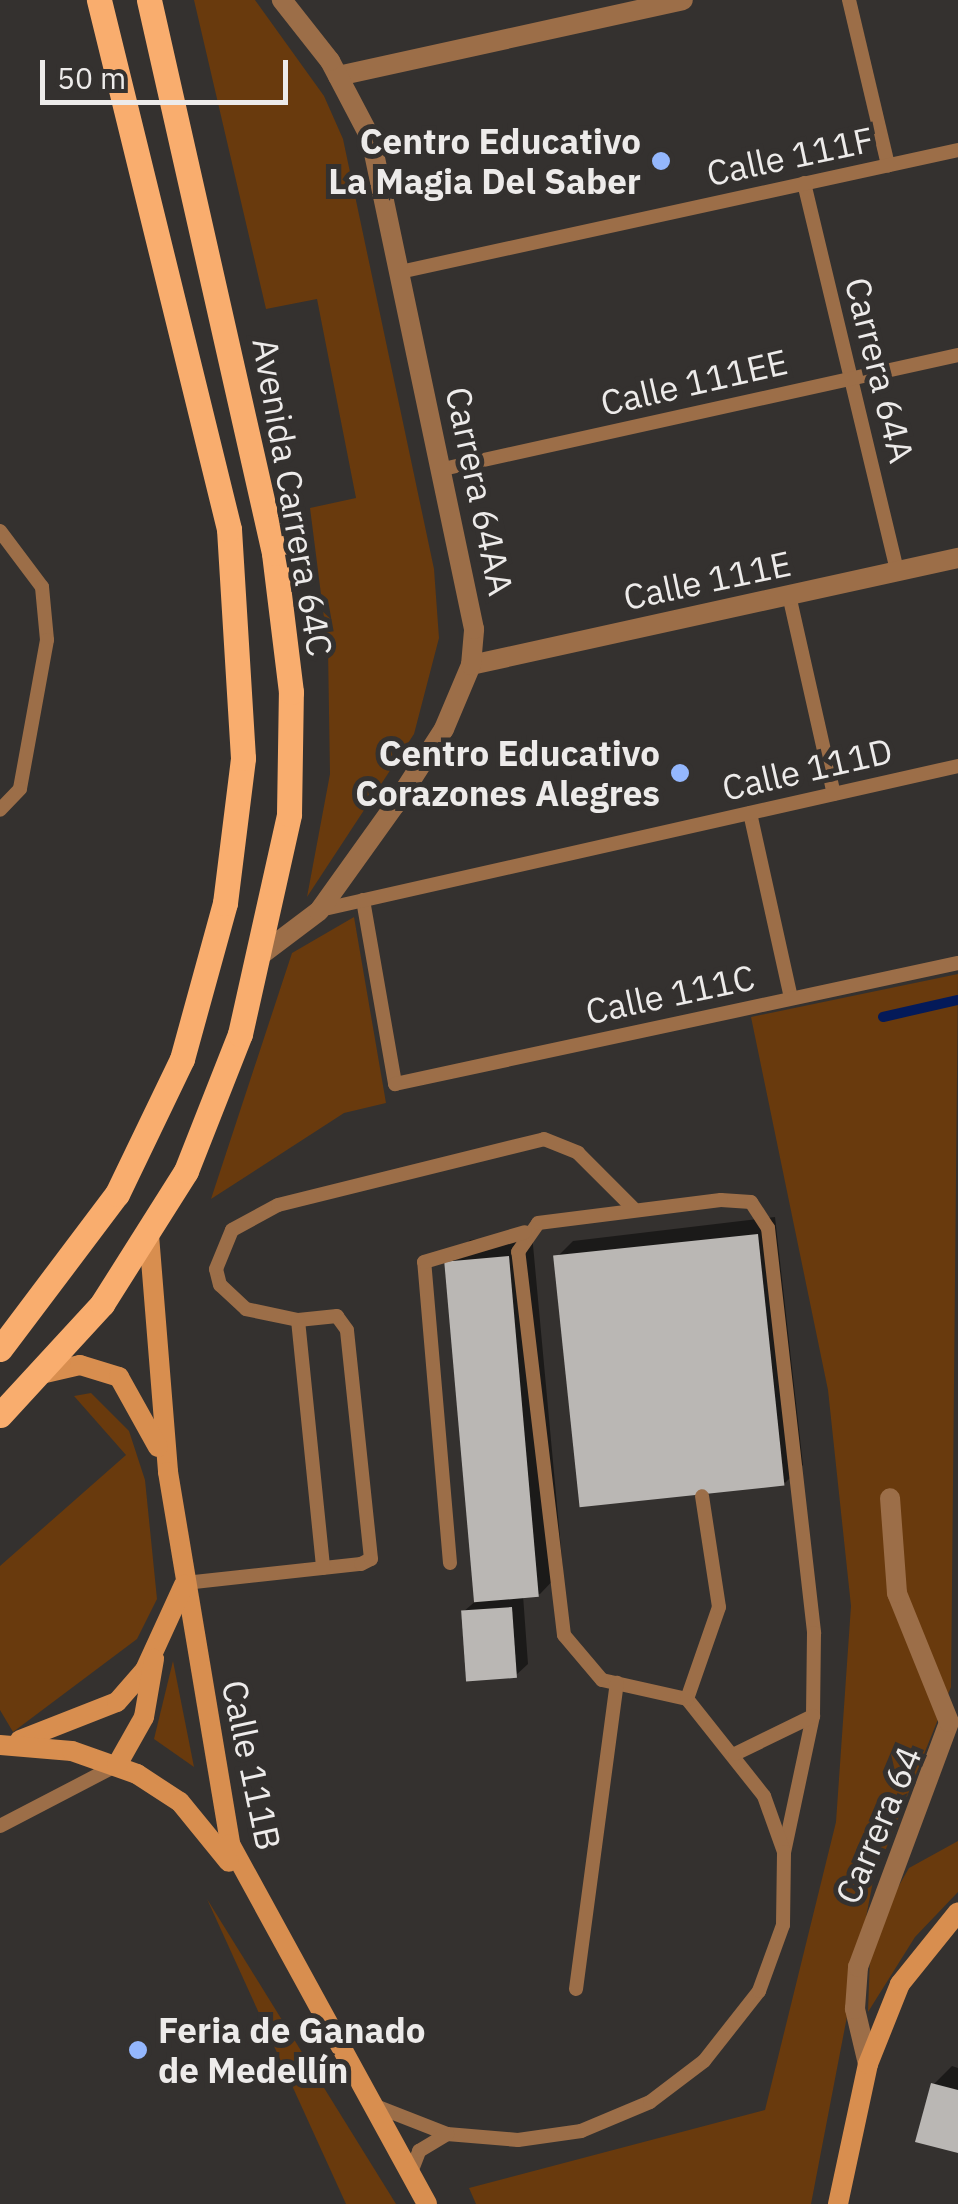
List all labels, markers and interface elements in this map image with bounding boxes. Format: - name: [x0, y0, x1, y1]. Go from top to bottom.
- scale bar: [45, 40, 292, 102]
- text: 50 m: [57, 58, 126, 97]
- street label: Calle 111F: [703, 118, 877, 194]
- place label: Centro Educativo La Magia Del Saber: [328, 120, 641, 202]
- marker: Centro Educativo La Magia Del Saber: [650, 150, 672, 172]
- street label: Carrera 64A: [837, 273, 923, 467]
- street label: Avenida Carrera 64C: [244, 335, 342, 659]
- street label: Calle 111EE: [596, 340, 792, 424]
- street label: Carrera 64AA: [437, 383, 523, 599]
- street label: Calle 111E: [619, 542, 795, 618]
- street label: Calle 111D: [718, 729, 896, 809]
- place label: Centro Educativo Corazones Alegres: [355, 732, 660, 814]
- marker: Centro Educativo Corazones Alegres: [669, 762, 691, 784]
- street label: Calle 111C: [582, 956, 758, 1032]
- street label: Calle 111B: [214, 1676, 290, 1854]
- street label: Carrera 64: [826, 1740, 930, 1910]
- place label: Feria de Ganado de Medellín: [158, 2009, 425, 2091]
- marker: Feria de Ganado de Medellín: [127, 2039, 149, 2061]

